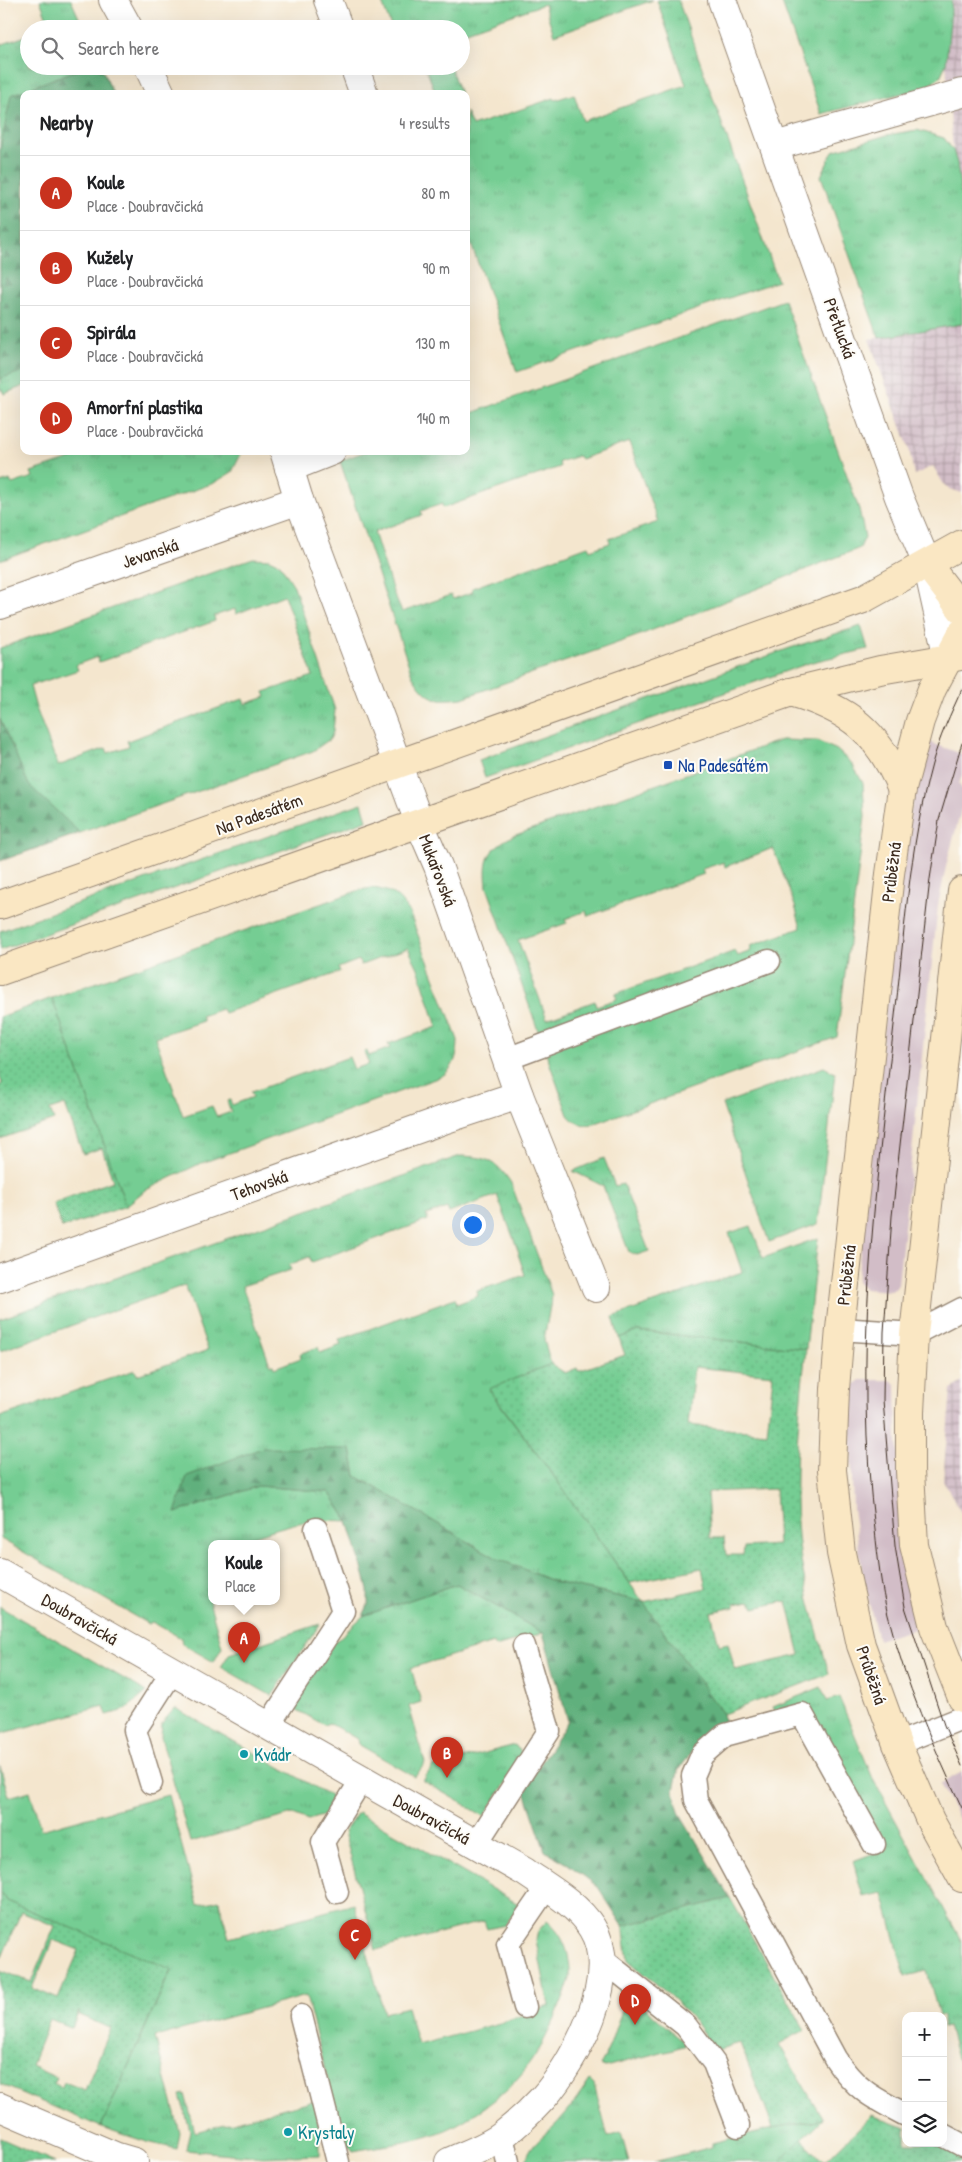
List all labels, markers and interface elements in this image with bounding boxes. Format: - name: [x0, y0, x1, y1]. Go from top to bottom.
- search box: [20, 20, 470, 75]
- icon: search: [38, 34, 66, 62]
- text: Search here: [78, 35, 159, 61]
- text: Nearby: [40, 108, 93, 137]
- text: 4 results: [399, 112, 450, 134]
- text: Koule: [87, 169, 125, 195]
- text: A: [52, 182, 60, 204]
- text: 80 m: [421, 182, 450, 204]
- text: Place · Doubravčická: [87, 195, 203, 217]
- text: Kužely: [87, 244, 133, 270]
- text: B: [52, 257, 60, 279]
- text: 90 m: [422, 257, 450, 279]
- text: Place · Doubravčická: [87, 270, 203, 292]
- street label: Přetlucká: [818, 294, 862, 362]
- text: Spirála: [87, 319, 135, 345]
- text: C: [52, 332, 60, 354]
- text: 130 m: [415, 332, 450, 354]
- text: Place · Doubravčická: [87, 345, 203, 367]
- text: Amorfní plastika: [87, 394, 202, 420]
- text: D: [52, 407, 60, 429]
- text: 140 m: [416, 407, 450, 429]
- text: Place · Doubravčická: [87, 420, 203, 442]
- street label: Jevanská: [119, 532, 181, 574]
- place label: Na Padesátém: [678, 753, 768, 778]
- marker: Na Padesátém: [662, 759, 674, 771]
- street label: Na Padesátém: [212, 787, 306, 841]
- street label: Mukařovská: [413, 830, 463, 910]
- street label: Průběžná: [875, 841, 907, 903]
- street label: Tehovská: [227, 1163, 291, 1207]
- your location: [460, 1212, 486, 1238]
- street label: Průběžná: [830, 1244, 862, 1306]
- popup: [208, 1540, 280, 1605]
- text: Koule: [225, 1549, 263, 1575]
- text: Place: [225, 1575, 256, 1597]
- street label: Doubravčická: [37, 1587, 123, 1651]
- pin: A: [228, 1622, 260, 1663]
- street label: Průběžná: [850, 1642, 894, 1708]
- pin: B: [431, 1737, 463, 1778]
- place label: Kvádr: [254, 1742, 292, 1767]
- marker: Kvádr: [238, 1748, 250, 1760]
- street label: Doubravčická: [389, 1788, 475, 1850]
- pin: C: [339, 1919, 371, 1960]
- pin: D: [619, 1984, 651, 2025]
- map controls: [902, 2012, 947, 2147]
- button: +: [902, 2012, 947, 2057]
- button: −: [902, 2057, 947, 2102]
- button: layers: [902, 2102, 947, 2147]
- place label: Krystaly: [298, 2120, 355, 2145]
- marker: Krystaly: [282, 2126, 294, 2138]

